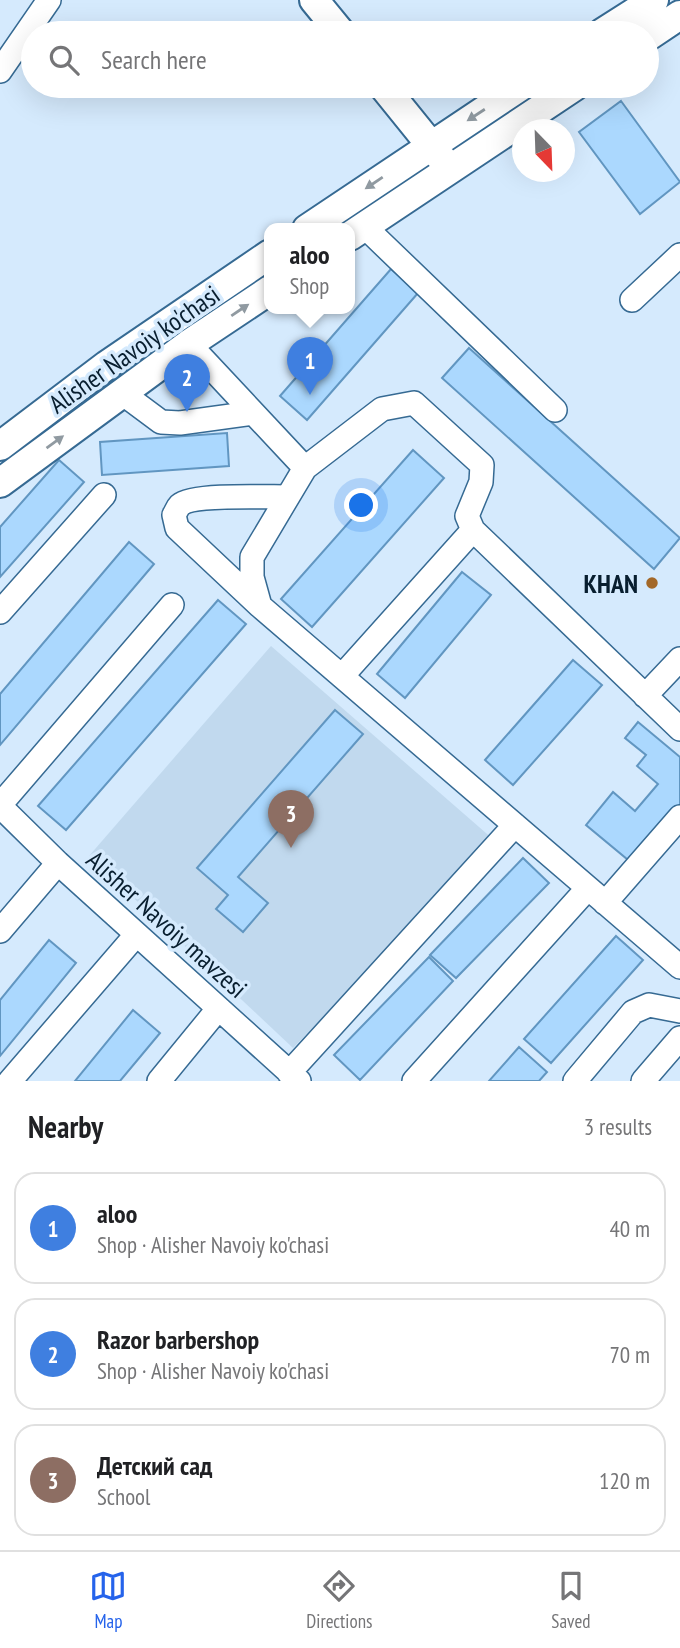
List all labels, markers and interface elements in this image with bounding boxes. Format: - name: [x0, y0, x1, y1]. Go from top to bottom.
- search box: [21, 21, 659, 98]
- icon: search: [45, 41, 83, 79]
- text: Search here: [101, 43, 207, 76]
- one-way arrow: [466, 109, 486, 122]
- north arrow: [512, 119, 575, 182]
- one-way arrow: [365, 176, 383, 190]
- popup: [264, 223, 355, 314]
- text: aloo: [289, 238, 330, 271]
- text: Shop: [289, 271, 329, 300]
- street label: Alisher Navoiy ko'chasi: [42, 278, 226, 420]
- one-way arrow: [231, 303, 249, 317]
- pin: 1: [287, 337, 333, 395]
- pin: 2: [164, 354, 210, 412]
- one-way arrow: [46, 435, 64, 449]
- your location: [344, 488, 378, 522]
- place label: KHAN: [584, 567, 638, 600]
- marker: KHAN: [644, 575, 660, 591]
- pin: 3: [268, 790, 314, 848]
- street label: Alisher Navoiy mavzesi: [80, 843, 254, 1005]
- text: Nearby: [28, 1107, 103, 1146]
- text: 3 results: [584, 1112, 652, 1141]
- text: aloo: [97, 1197, 137, 1230]
- text: 1: [48, 1214, 59, 1243]
- text: 40 m: [609, 1214, 650, 1243]
- text: Shop · Alisher Navoiy ko'chasi: [97, 1230, 329, 1259]
- text: Razor barbershop: [97, 1323, 259, 1356]
- text: 2: [48, 1340, 59, 1369]
- text: 70 m: [609, 1340, 650, 1369]
- text: Shop · Alisher Navoiy ko'chasi: [97, 1356, 329, 1385]
- text: Детский сад: [97, 1449, 212, 1482]
- text: 3: [48, 1466, 59, 1495]
- text: 120 m: [599, 1466, 650, 1495]
- text: School: [97, 1482, 150, 1511]
- tab: Map: [89, 1567, 127, 1633]
- tab: Directions: [306, 1567, 372, 1633]
- tab: Saved: [551, 1567, 591, 1633]

